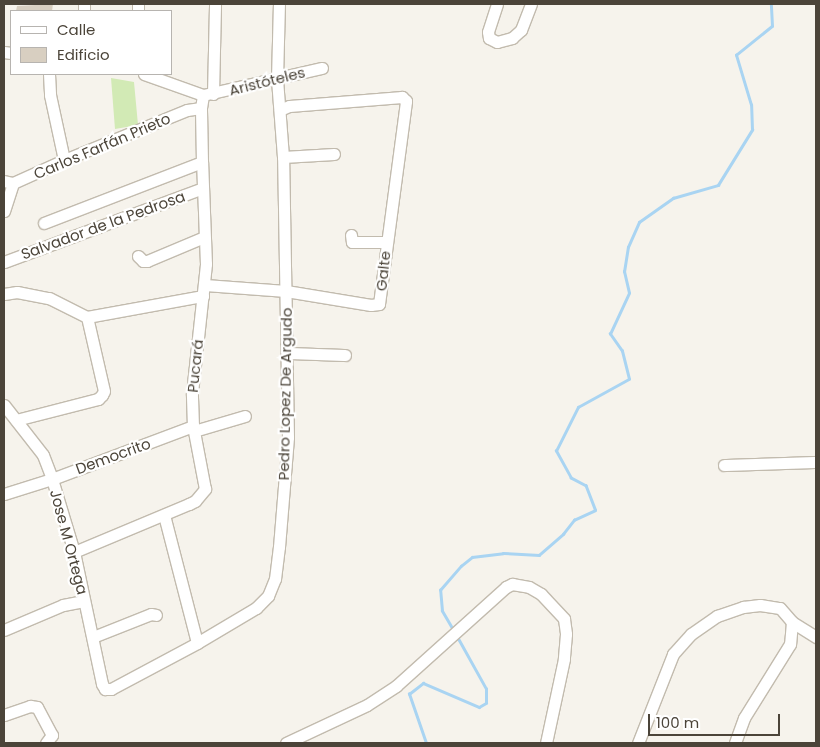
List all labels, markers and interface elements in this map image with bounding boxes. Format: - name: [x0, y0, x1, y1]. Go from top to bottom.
- legend: [10, 10, 172, 75]
- text: Calle: [57, 19, 95, 40]
- text: Edificio: [57, 44, 110, 65]
- street label: Aristóteles: [227, 63, 307, 99]
- street label: Carlos Farfán Prieto: [31, 109, 173, 183]
- street label: Salvador de la Pedrosa: [19, 187, 187, 263]
- street label: Galte: [372, 250, 394, 292]
- street label: Pedro Lopez De Argudo: [274, 307, 296, 481]
- street label: Pucará: [183, 339, 207, 393]
- street label: Democrito: [73, 434, 153, 478]
- street label: Jose M Ortega: [46, 487, 92, 597]
- scale bar: [650, 704, 782, 736]
- text: 100 m: [656, 712, 699, 733]

